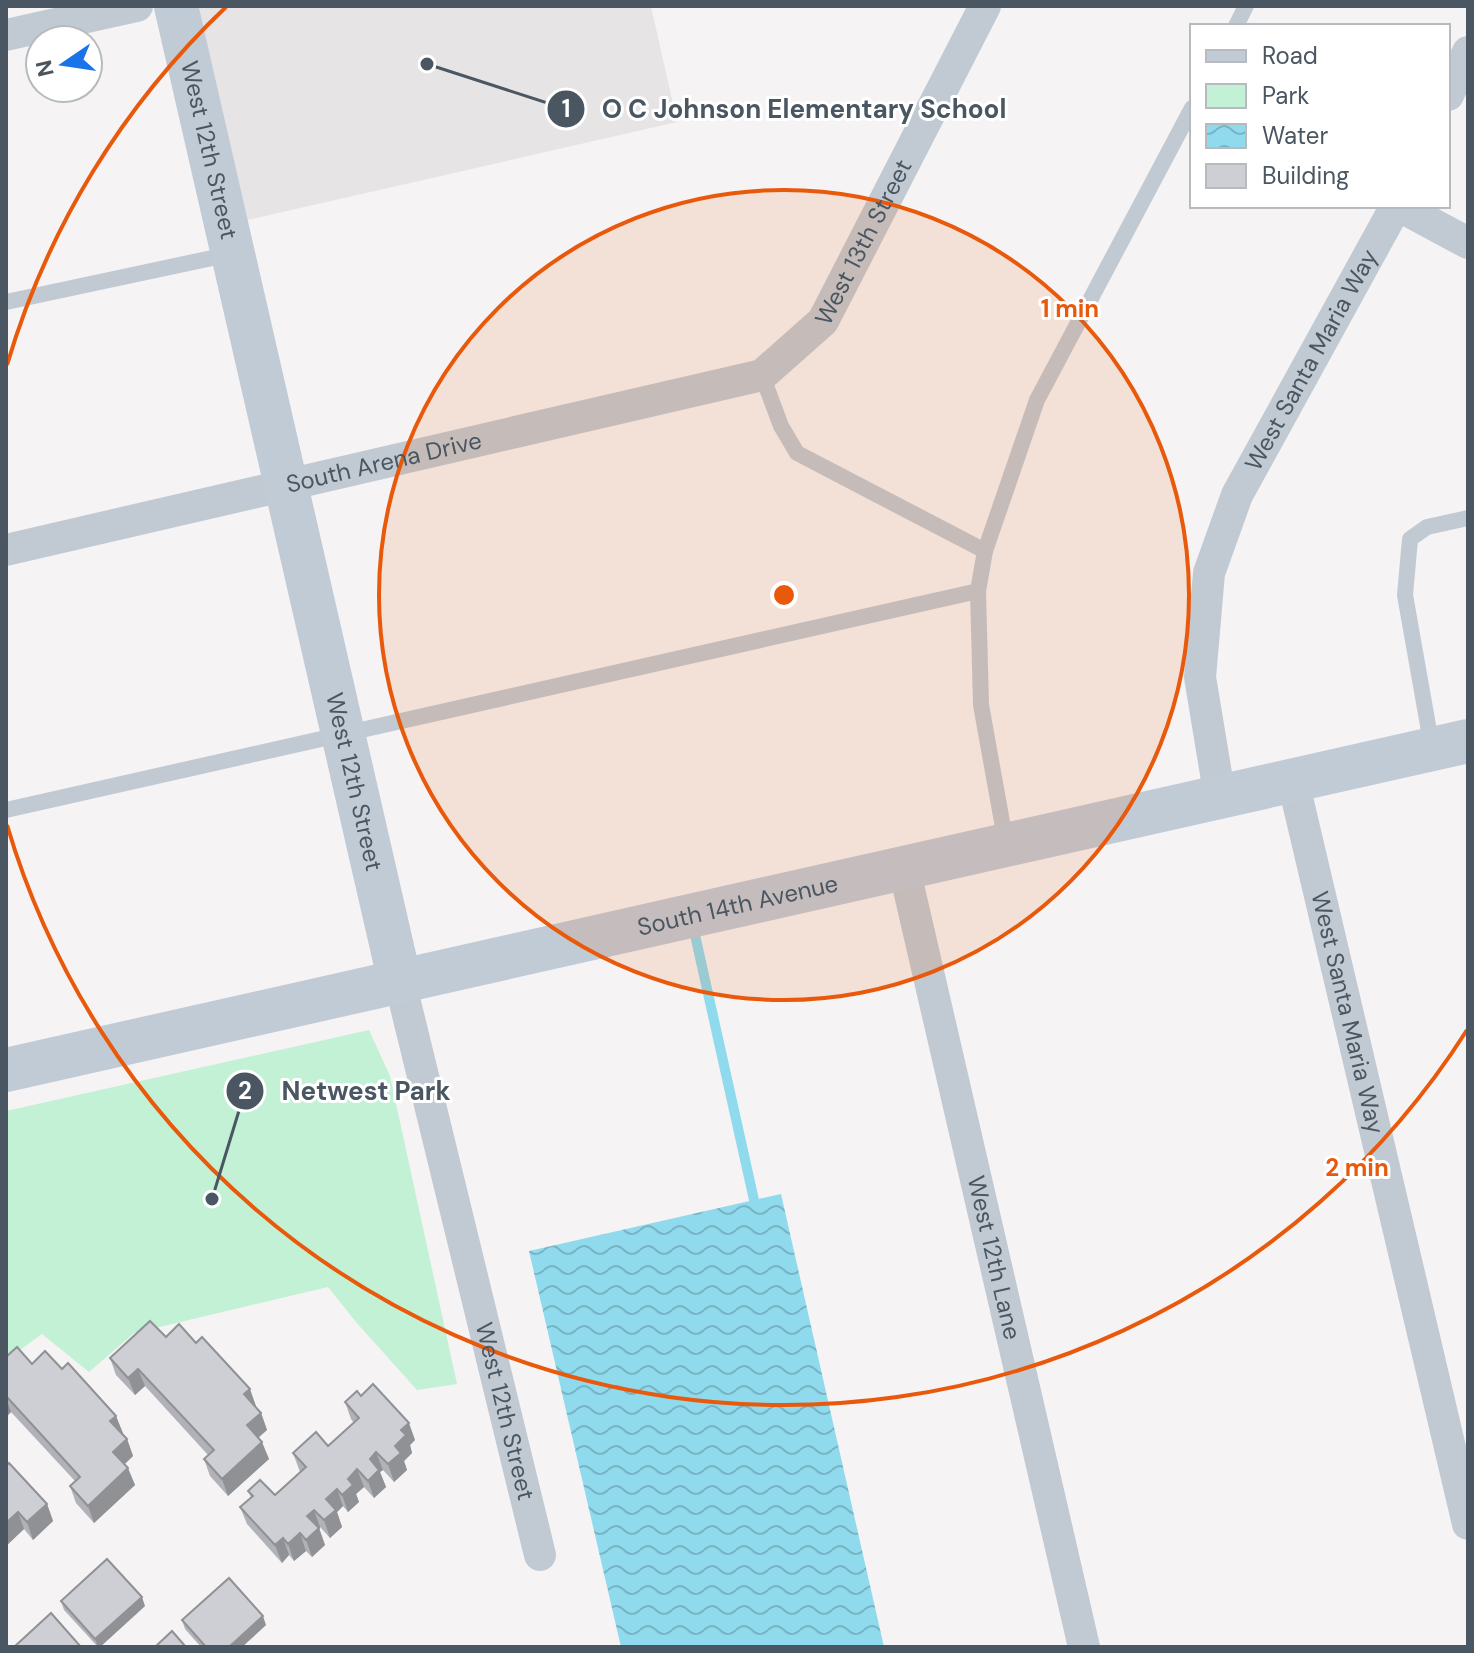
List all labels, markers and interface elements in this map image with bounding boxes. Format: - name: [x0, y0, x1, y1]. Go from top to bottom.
- north arrow: [24, 24, 104, 104]
- legend: [1190, 24, 1450, 208]
- text: Road: [1262, 40, 1318, 71]
- text: N: [29, 57, 61, 79]
- street label: West 12th Street: [174, 58, 245, 242]
- text: Park: [1262, 80, 1309, 111]
- callout: O C Johnson Elementary School: [546, 84, 1023, 134]
- text: O C Johnson Elementary School: [602, 92, 1006, 126]
- text: 1: [562, 93, 570, 124]
- text: Water: [1262, 120, 1328, 151]
- street label: West 13th Street: [808, 154, 919, 330]
- text: Building: [1262, 160, 1349, 191]
- street label: West Santa Maria Way: [1237, 244, 1384, 476]
- text: 1 min: [1041, 293, 1099, 324]
- street label: South Arena Drive: [283, 424, 485, 500]
- centre of rings: [770, 581, 798, 609]
- street label: West 12th Street: [319, 690, 390, 874]
- street label: South 14th Avenue: [634, 867, 841, 942]
- street label: West Santa Maria Way: [1305, 888, 1392, 1137]
- callout: Netwest Park: [225, 1066, 466, 1116]
- text: Netwest Park: [281, 1074, 451, 1108]
- text: 2: [238, 1075, 252, 1106]
- text: 2 min: [1325, 1152, 1389, 1183]
- street label: West 12th Lane: [961, 1173, 1028, 1343]
- street label: West 12th Street: [469, 1319, 542, 1503]

